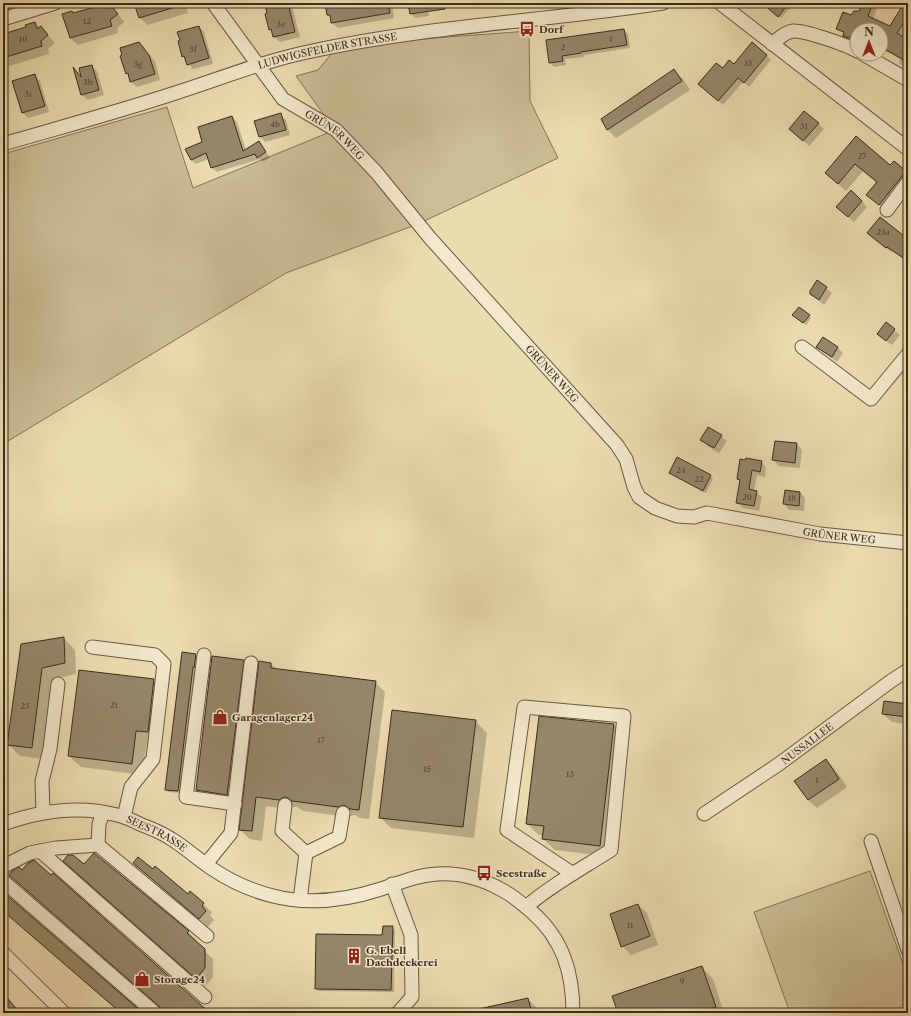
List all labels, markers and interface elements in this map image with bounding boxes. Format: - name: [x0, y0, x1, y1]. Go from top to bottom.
- house number: 12: [83, 16, 91, 26]
- house number: 3e: [277, 19, 286, 29]
- bus stop icon: Dorf: [518, 20, 536, 38]
- north arrow: [849, 22, 889, 62]
- place label: Dorf: [539, 23, 565, 36]
- text: N: [864, 25, 874, 39]
- street label: LUDWIGSFELDER STRASSE: [256, 29, 398, 72]
- house number: 10: [19, 34, 27, 44]
- house number: 1: [609, 34, 613, 44]
- house number: 2: [561, 42, 566, 52]
- house number: 3f: [189, 44, 198, 54]
- house number: 35: [744, 58, 752, 68]
- house number: 3g: [134, 59, 143, 69]
- house number: 3h: [83, 77, 93, 87]
- house number: 3i: [25, 89, 32, 99]
- street label: GRÜNER WEG: [303, 107, 367, 162]
- house number: 4b: [270, 119, 280, 129]
- house number: 31: [800, 121, 809, 131]
- house number: 27: [858, 151, 866, 161]
- house number: 23a: [876, 227, 890, 237]
- street label: GRÜNER WEG: [523, 342, 582, 405]
- house number: 24: [676, 465, 686, 475]
- house number: 22: [694, 474, 704, 484]
- house number: 20: [742, 492, 752, 502]
- house number: 18: [788, 493, 796, 503]
- street label: GRÜNER WEG: [802, 524, 876, 546]
- house number: 21: [110, 700, 119, 710]
- house number: 23: [20, 701, 30, 711]
- shop icon: Garagenlager24: [211, 708, 229, 726]
- place label: Garagenlager24: [232, 711, 313, 724]
- street label: NUSSALLEE: [778, 719, 836, 767]
- house number: 17: [317, 735, 325, 745]
- house number: 15: [423, 764, 431, 774]
- house number: 13: [566, 769, 574, 779]
- house number: 1: [815, 775, 819, 785]
- street label: SEESTRASSE: [124, 812, 190, 854]
- bus stop icon: Seestraße: [475, 864, 493, 882]
- place label: Seestraße: [496, 867, 547, 880]
- house number: 11: [627, 920, 634, 930]
- place label: G. Ebell Dachdeckerei: [366, 944, 438, 969]
- building icon: G. Ebell Dachdeckerei: [345, 947, 363, 965]
- shop icon: Storage24: [133, 970, 151, 988]
- place label: Storage24: [154, 973, 205, 986]
- house number: 9: [680, 976, 685, 986]

